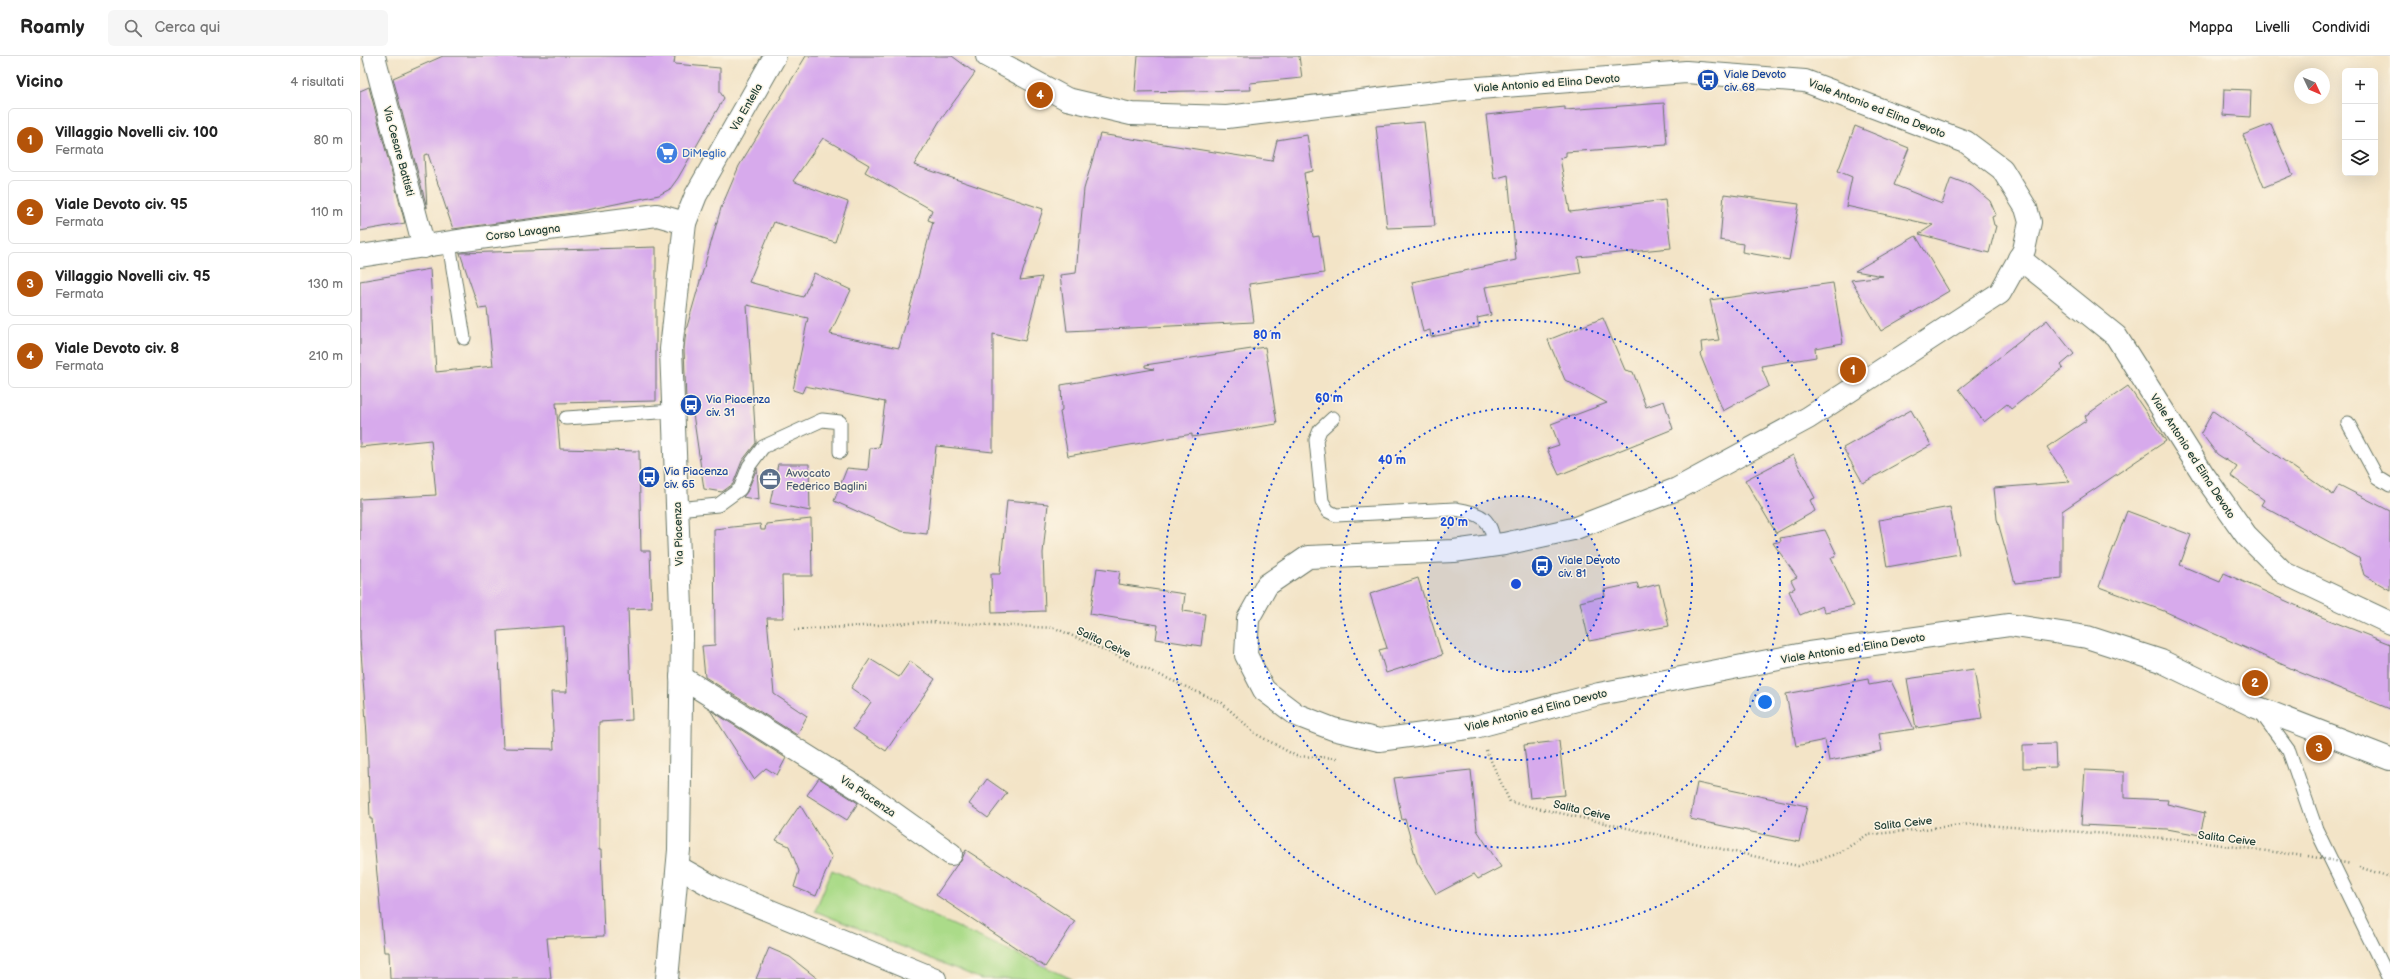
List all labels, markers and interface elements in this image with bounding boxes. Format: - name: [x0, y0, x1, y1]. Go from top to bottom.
- search box: [108, 10, 388, 46]
- text: Roamly: [20, 16, 84, 39]
- icon: search: [122, 17, 144, 39]
- text: Cerca qui: [154, 18, 220, 37]
- text: Mappa: [2189, 19, 2233, 36]
- text: Livelli: [2255, 19, 2290, 36]
- text: Condividi: [2312, 19, 2370, 36]
- bus stop icon: Viale Devoto civ. 68: [1695, 67, 1721, 93]
- place label: Viale Devoto civ. 68: [1724, 68, 1786, 94]
- north arrow: [2294, 68, 2330, 104]
- map controls: [2342, 68, 2378, 176]
- button: +: [2342, 68, 2378, 104]
- text: Vicino: [16, 72, 63, 92]
- street label: Viale Antonio ed Elina Devoto: [1474, 72, 1620, 95]
- text: 4 risultati: [290, 74, 344, 90]
- street label: Viale Antonio ed Elina Devoto: [1806, 76, 1947, 141]
- pin: 4: [1027, 80, 1053, 110]
- street label: Via Entella: [728, 81, 765, 133]
- button: −: [2342, 104, 2378, 140]
- street label: Via Cesare Battisti: [380, 105, 417, 197]
- text: Villaggio Novelli civ. 100: [55, 123, 218, 142]
- text: 1: [27, 132, 33, 148]
- text: 80 m: [314, 132, 343, 148]
- supermarket icon: DiMeglio: [654, 140, 680, 166]
- button: layers: [2342, 140, 2378, 176]
- text: Fermata: [55, 142, 104, 158]
- place label: DiMeglio: [682, 147, 726, 160]
- text: Viale Devoto civ. 95: [55, 195, 188, 214]
- text: 2: [26, 204, 34, 220]
- text: 110 m: [311, 204, 343, 220]
- text: Fermata: [55, 214, 104, 230]
- street label: Corso Lavagna: [485, 221, 561, 244]
- text: Villaggio Novelli civ. 95: [55, 267, 211, 286]
- text: 3: [26, 276, 34, 292]
- text: 130 m: [308, 276, 343, 292]
- text: Fermata: [55, 286, 104, 302]
- text: 80 m: [1253, 328, 1281, 343]
- text: Viale Devoto civ. 8: [55, 339, 179, 358]
- text: 4: [26, 348, 34, 364]
- text: 210 m: [309, 348, 343, 364]
- pin: 1: [1840, 355, 1866, 385]
- text: Fermata: [55, 358, 104, 374]
- text: 60 m: [1315, 391, 1343, 406]
- street label: Viale Antonio ed Elina Devoto: [2147, 391, 2238, 521]
- bus stop icon: Via Piacenza civ. 31: [678, 392, 704, 418]
- place label: Via Piacenza civ. 31: [706, 393, 770, 419]
- text: 40 m: [1378, 453, 1406, 468]
- bus stop icon: Via Piacenza civ. 65: [636, 464, 662, 490]
- place label: Via Piacenza civ. 65: [664, 465, 728, 491]
- office icon: Avvocato Federico Baglini: [757, 466, 783, 492]
- place label: Avvocato Federico Baglini: [786, 467, 867, 493]
- street label: Via Piacenza: [671, 502, 686, 566]
- text: 20 m: [1440, 515, 1468, 530]
- bus stop icon: Viale Devoto civ. 81: [1529, 553, 1555, 579]
- place label: Viale Devoto civ. 81: [1558, 554, 1620, 580]
- centre of rings: [1509, 577, 1523, 591]
- street label: Salita Ceive: [1075, 624, 1133, 661]
- street label: Viale Antonio ed Elina Devoto: [1780, 631, 1926, 666]
- pin: 2: [2242, 668, 2268, 698]
- street label: Viale Antonio ed Elina Devoto: [1464, 687, 1609, 734]
- your location: [1755, 692, 1775, 712]
- pin: 3: [2306, 733, 2332, 763]
- street label: Via Piacenza: [837, 773, 898, 820]
- street label: Salita Ceive: [1552, 798, 1612, 823]
- street label: Salita Ceive: [1873, 814, 1933, 833]
- street label: Salita Ceive: [2197, 828, 2257, 849]

